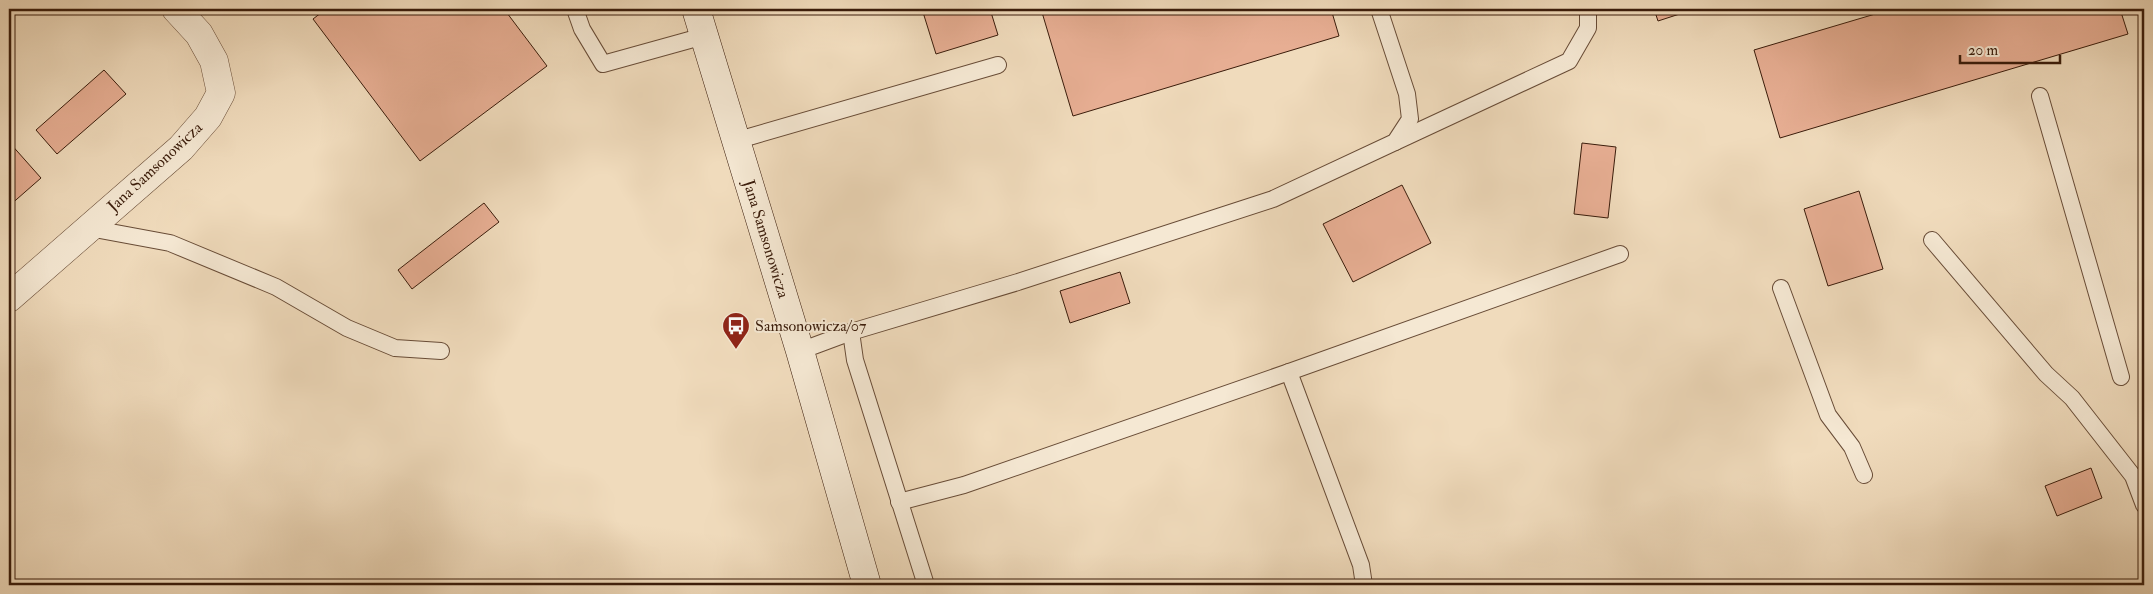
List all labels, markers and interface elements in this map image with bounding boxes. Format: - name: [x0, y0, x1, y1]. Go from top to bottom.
- scale bar: [1960, 32, 2060, 64]
- text: 20 m: [1968, 41, 1998, 60]
- street label: Jana Samsonowicza: [103, 118, 208, 218]
- street label: Jana Samsonowicza: [737, 176, 794, 301]
- bus stop icon: Samsonowicza/07: [721, 311, 751, 350]
- place label: Samsonowicza/07: [755, 316, 867, 336]

